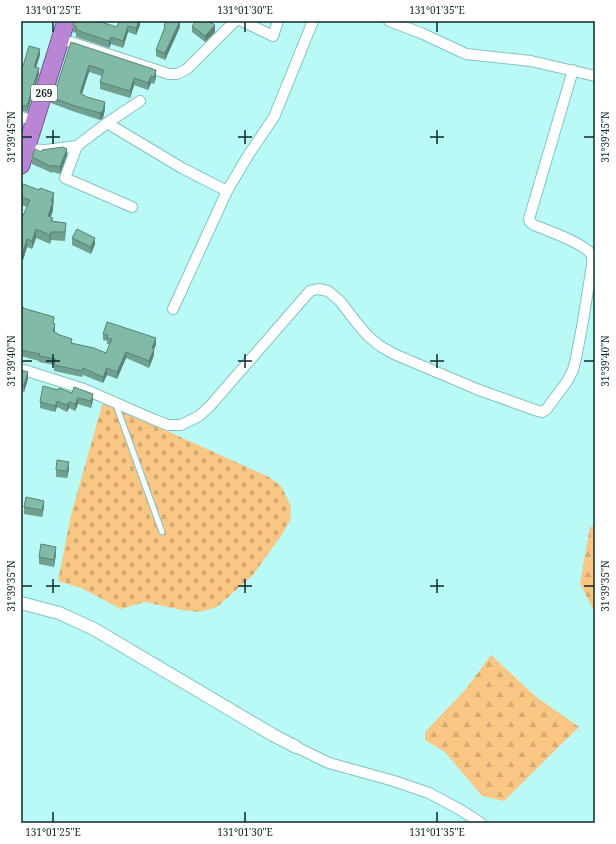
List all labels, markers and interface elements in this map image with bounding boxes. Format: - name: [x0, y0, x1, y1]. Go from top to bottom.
- text: 131°01'25"E: [25, 3, 81, 17]
- text: 131°01'30"E: [217, 3, 273, 17]
- text: 131°01'35"E: [409, 3, 465, 17]
- road number: 269: [31, 85, 57, 101]
- text: 31°39'45"N: [4, 111, 18, 163]
- text: 31°39'45"N: [598, 111, 612, 163]
- text: 31°39'40"N: [4, 335, 18, 387]
- text: 31°39'40"N: [598, 335, 612, 387]
- text: 31°39'35"N: [4, 560, 18, 612]
- text: 31°39'35"N: [598, 560, 612, 612]
- text: 131°01'25"E: [25, 825, 81, 839]
- text: 131°01'30"E: [217, 825, 273, 839]
- text: 131°01'35"E: [409, 825, 465, 839]

